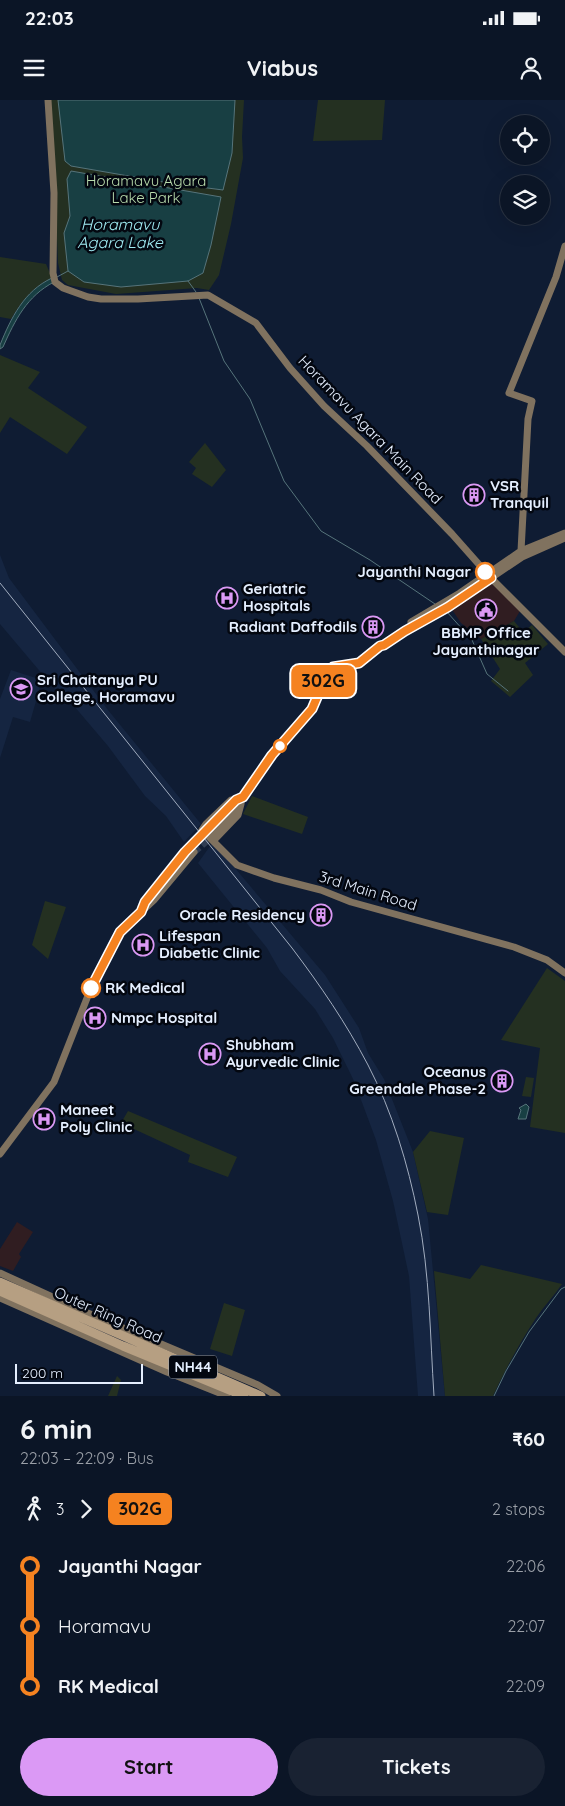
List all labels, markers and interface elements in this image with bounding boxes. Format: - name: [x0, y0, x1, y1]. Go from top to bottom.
- text: 22:03: [25, 6, 74, 30]
- icon: menu: [20, 54, 48, 82]
- text: Viabus: [247, 54, 318, 82]
- icon: person: [517, 54, 545, 82]
- map controls: [500, 115, 550, 225]
- button: locate: [500, 115, 550, 165]
- park label: Horamavu Agara Lake Park: [86, 171, 206, 207]
- button: layers: [500, 175, 550, 225]
- water label: Horamavu Agara Lake: [77, 214, 164, 252]
- street label: Horamavu Agara Main Road: [294, 351, 446, 508]
- place label: VSR Tranquil: [490, 476, 549, 512]
- building icon: VSR Tranquil: [462, 483, 486, 507]
- place label: Jayanthi Nagar: [358, 562, 471, 581]
- marker: Jayanthi Nagar: [475, 562, 495, 582]
- place label: Geriatric Hospitals: [243, 579, 310, 615]
- hospital icon: Geriatric Hospitals: [215, 586, 239, 610]
- public building icon: BBMP Office Jayanthinagar: [474, 598, 498, 622]
- building icon: Radiant Daffodils: [361, 615, 385, 639]
- place label: Radiant Daffodils: [229, 617, 357, 636]
- place label: BBMP Office Jayanthinagar: [432, 623, 540, 659]
- line badge: 302G: [288, 665, 358, 697]
- text: 302G: [301, 669, 345, 692]
- place label: Sri Chaitanya PU College, Horamavu: [37, 670, 175, 706]
- school or university icon: Sri Chaitanya PU College, Horamavu: [9, 677, 33, 701]
- unlabelled marker: [273, 739, 287, 753]
- street label: 3rd Main Road: [317, 867, 419, 914]
- building icon: Oracle Residency: [309, 903, 333, 927]
- place label: Oracle Residency: [179, 905, 305, 924]
- place label: Lifespan Diabetic Clinic: [159, 926, 260, 962]
- hospital icon: Lifespan Diabetic Clinic: [131, 933, 155, 957]
- marker: RK Medical: [81, 978, 101, 998]
- place label: RK Medical: [105, 978, 185, 997]
- hospital icon: Nmpc Hospital: [83, 1006, 107, 1030]
- place label: Nmpc Hospital: [111, 1008, 217, 1027]
- place label: Shubham Ayurvedic Clinic: [226, 1035, 340, 1071]
- hospital icon: Shubham Ayurvedic Clinic: [198, 1042, 222, 1066]
- place label: Oceanus Greendale Phase-2: [349, 1062, 486, 1098]
- building icon: Oceanus Greendale Phase-2: [490, 1069, 514, 1093]
- place label: Maneet Poly Clinic: [60, 1100, 133, 1136]
- hospital icon: Maneet Poly Clinic: [32, 1107, 56, 1131]
- street label: Outer Ring Road: [51, 1282, 165, 1347]
- road number: NH44: [169, 1356, 217, 1378]
- scale bar: [15, 1361, 142, 1384]
- text: 200 m: [22, 1364, 63, 1382]
- text: 6 min: [20, 1411, 92, 1446]
- text: ₹60: [512, 1427, 545, 1451]
- text: 22:03 – 22:09 · Bus: [20, 1448, 154, 1468]
- icon: walk: [20, 1495, 48, 1523]
- icon: forward: [72, 1495, 100, 1523]
- text: 302G: [118, 1497, 162, 1520]
- text: 3: [56, 1499, 64, 1519]
- text: 2 stops: [492, 1499, 545, 1519]
- text: Jayanthi Nagar: [58, 1554, 202, 1578]
- text: 22:06: [506, 1556, 545, 1576]
- text: Horamavu: [58, 1614, 151, 1638]
- text: 22:07: [507, 1616, 545, 1636]
- text: RK Medical: [58, 1674, 159, 1698]
- text: 22:09: [506, 1676, 545, 1696]
- button: Start: [20, 1738, 278, 1796]
- button: Tickets: [288, 1738, 545, 1796]

